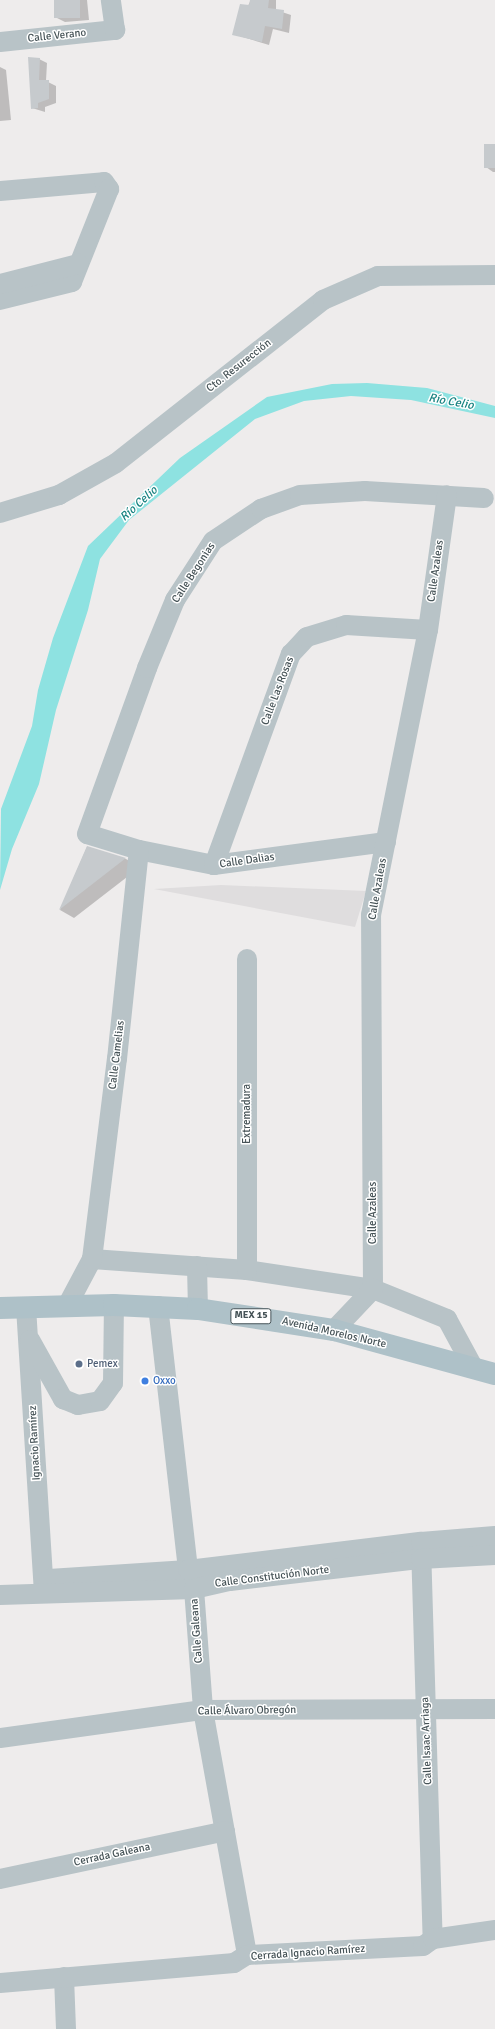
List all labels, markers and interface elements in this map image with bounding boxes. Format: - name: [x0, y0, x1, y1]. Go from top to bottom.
- street label: Calle Verano: [27, 26, 87, 46]
- street label: Cto. Resurección: [204, 337, 274, 395]
- water label: Río Celio: [427, 391, 475, 413]
- water label: Río Celio: [117, 483, 161, 525]
- street label: Calle Azaleas: [425, 539, 447, 603]
- street label: Calle Begonias: [170, 540, 218, 606]
- street label: Calle Las Rosas: [259, 655, 297, 727]
- street label: Calle Dalias: [219, 851, 275, 871]
- street label: Calle Azaleas: [366, 857, 390, 921]
- street label: Calle Camelias: [106, 1020, 128, 1090]
- street label: Extremadura: [240, 1084, 254, 1144]
- street label: Calle Azaleas: [366, 1182, 380, 1244]
- road number: MEX 15: [230, 1308, 272, 1324]
- street label: Avenida Morelos Norte: [281, 1315, 387, 1351]
- place label: Pemex: [87, 1357, 118, 1371]
- marker: Pemex: [74, 1359, 84, 1369]
- place label: Oxxo: [153, 1374, 176, 1388]
- marker: Oxxo: [140, 1376, 150, 1386]
- street label: Ignacio Ramírez: [26, 1405, 44, 1481]
- street label: Calle Constitución Norte: [214, 1563, 330, 1591]
- street label: Calle Galeana: [188, 1598, 206, 1664]
- street label: Calle Isaac Arriaga: [419, 1697, 435, 1785]
- street label: Calle Álvaro Obregón: [198, 1704, 296, 1718]
- street label: Cerrada Galeana: [73, 1840, 151, 1870]
- street label: Cerrada Ignacio Ramírez: [250, 1942, 366, 1964]

